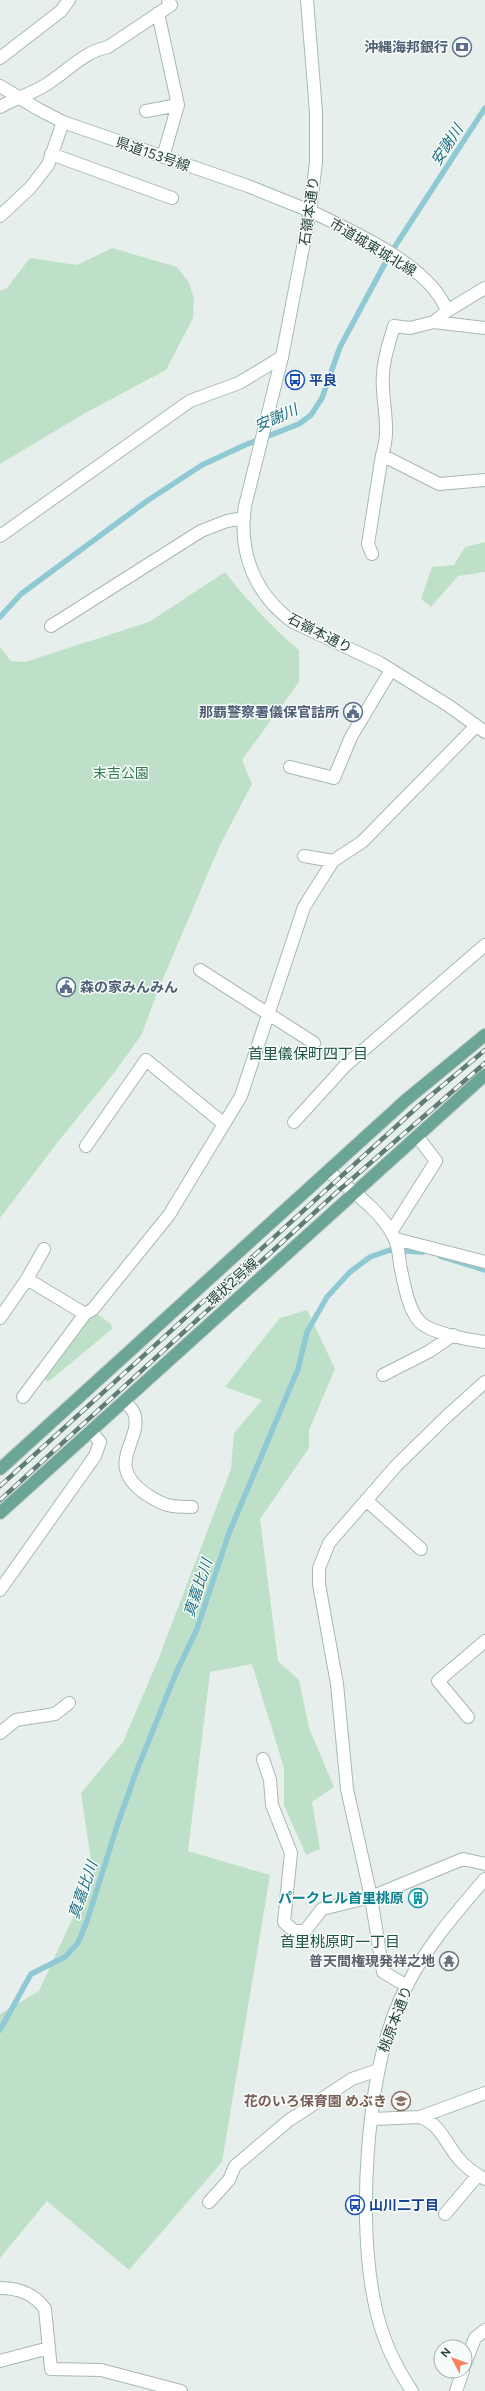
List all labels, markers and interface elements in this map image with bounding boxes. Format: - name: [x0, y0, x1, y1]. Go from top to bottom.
- bank icon: 沖縄海邦銀行: [451, 36, 473, 58]
- place label: 沖縄海邦銀行: [364, 39, 448, 56]
- water label: 安謝川: [427, 120, 468, 169]
- street label: 県道153号線: [113, 134, 192, 175]
- street label: 石嶺本通り: [296, 175, 323, 247]
- street label: 市道城東城北線: [326, 215, 419, 280]
- bus stop icon: 平良: [284, 369, 306, 391]
- place label: 平良: [309, 372, 337, 389]
- water label: 安謝川: [252, 400, 302, 435]
- street label: 石嶺本通り: [285, 610, 355, 657]
- public building icon: 那覇警察署儀保官詰所: [342, 701, 364, 723]
- place label: 那覇警察署儀保官詰所: [199, 704, 339, 721]
- park label: 末吉公園: [93, 765, 149, 782]
- public building icon: 森の家みんみん: [55, 976, 77, 998]
- place label: 森の家みんみん: [80, 979, 178, 996]
- district label: 首里儀保町四丁目: [248, 1045, 368, 1063]
- street label: 環状2号線: [203, 1255, 262, 1310]
- water label: 真嘉比川: [180, 1555, 216, 1619]
- water label: 真嘉比川: [65, 1857, 102, 1921]
- building icon: パークヒル首里桃原: [407, 1887, 429, 1909]
- place label: パークヒル首里桃原: [278, 1890, 404, 1907]
- district label: 首里桃原町一丁目: [280, 1933, 400, 1951]
- temple icon: 普天間権現発祥之地: [438, 1950, 460, 1972]
- place label: 普天間権現発祥之地: [309, 1953, 435, 1970]
- street label: 桃原本通り: [375, 1983, 416, 2055]
- school or university icon: 花のいろ保育園 めぶき: [390, 2090, 412, 2112]
- place label: 花のいろ保育園 めぶき: [244, 2093, 387, 2110]
- bus stop icon: 山川二丁目: [344, 2194, 366, 2216]
- place label: 山川二丁目: [369, 2197, 439, 2214]
- north arrow: [433, 2339, 473, 2379]
- text: N: [438, 2345, 454, 2360]

